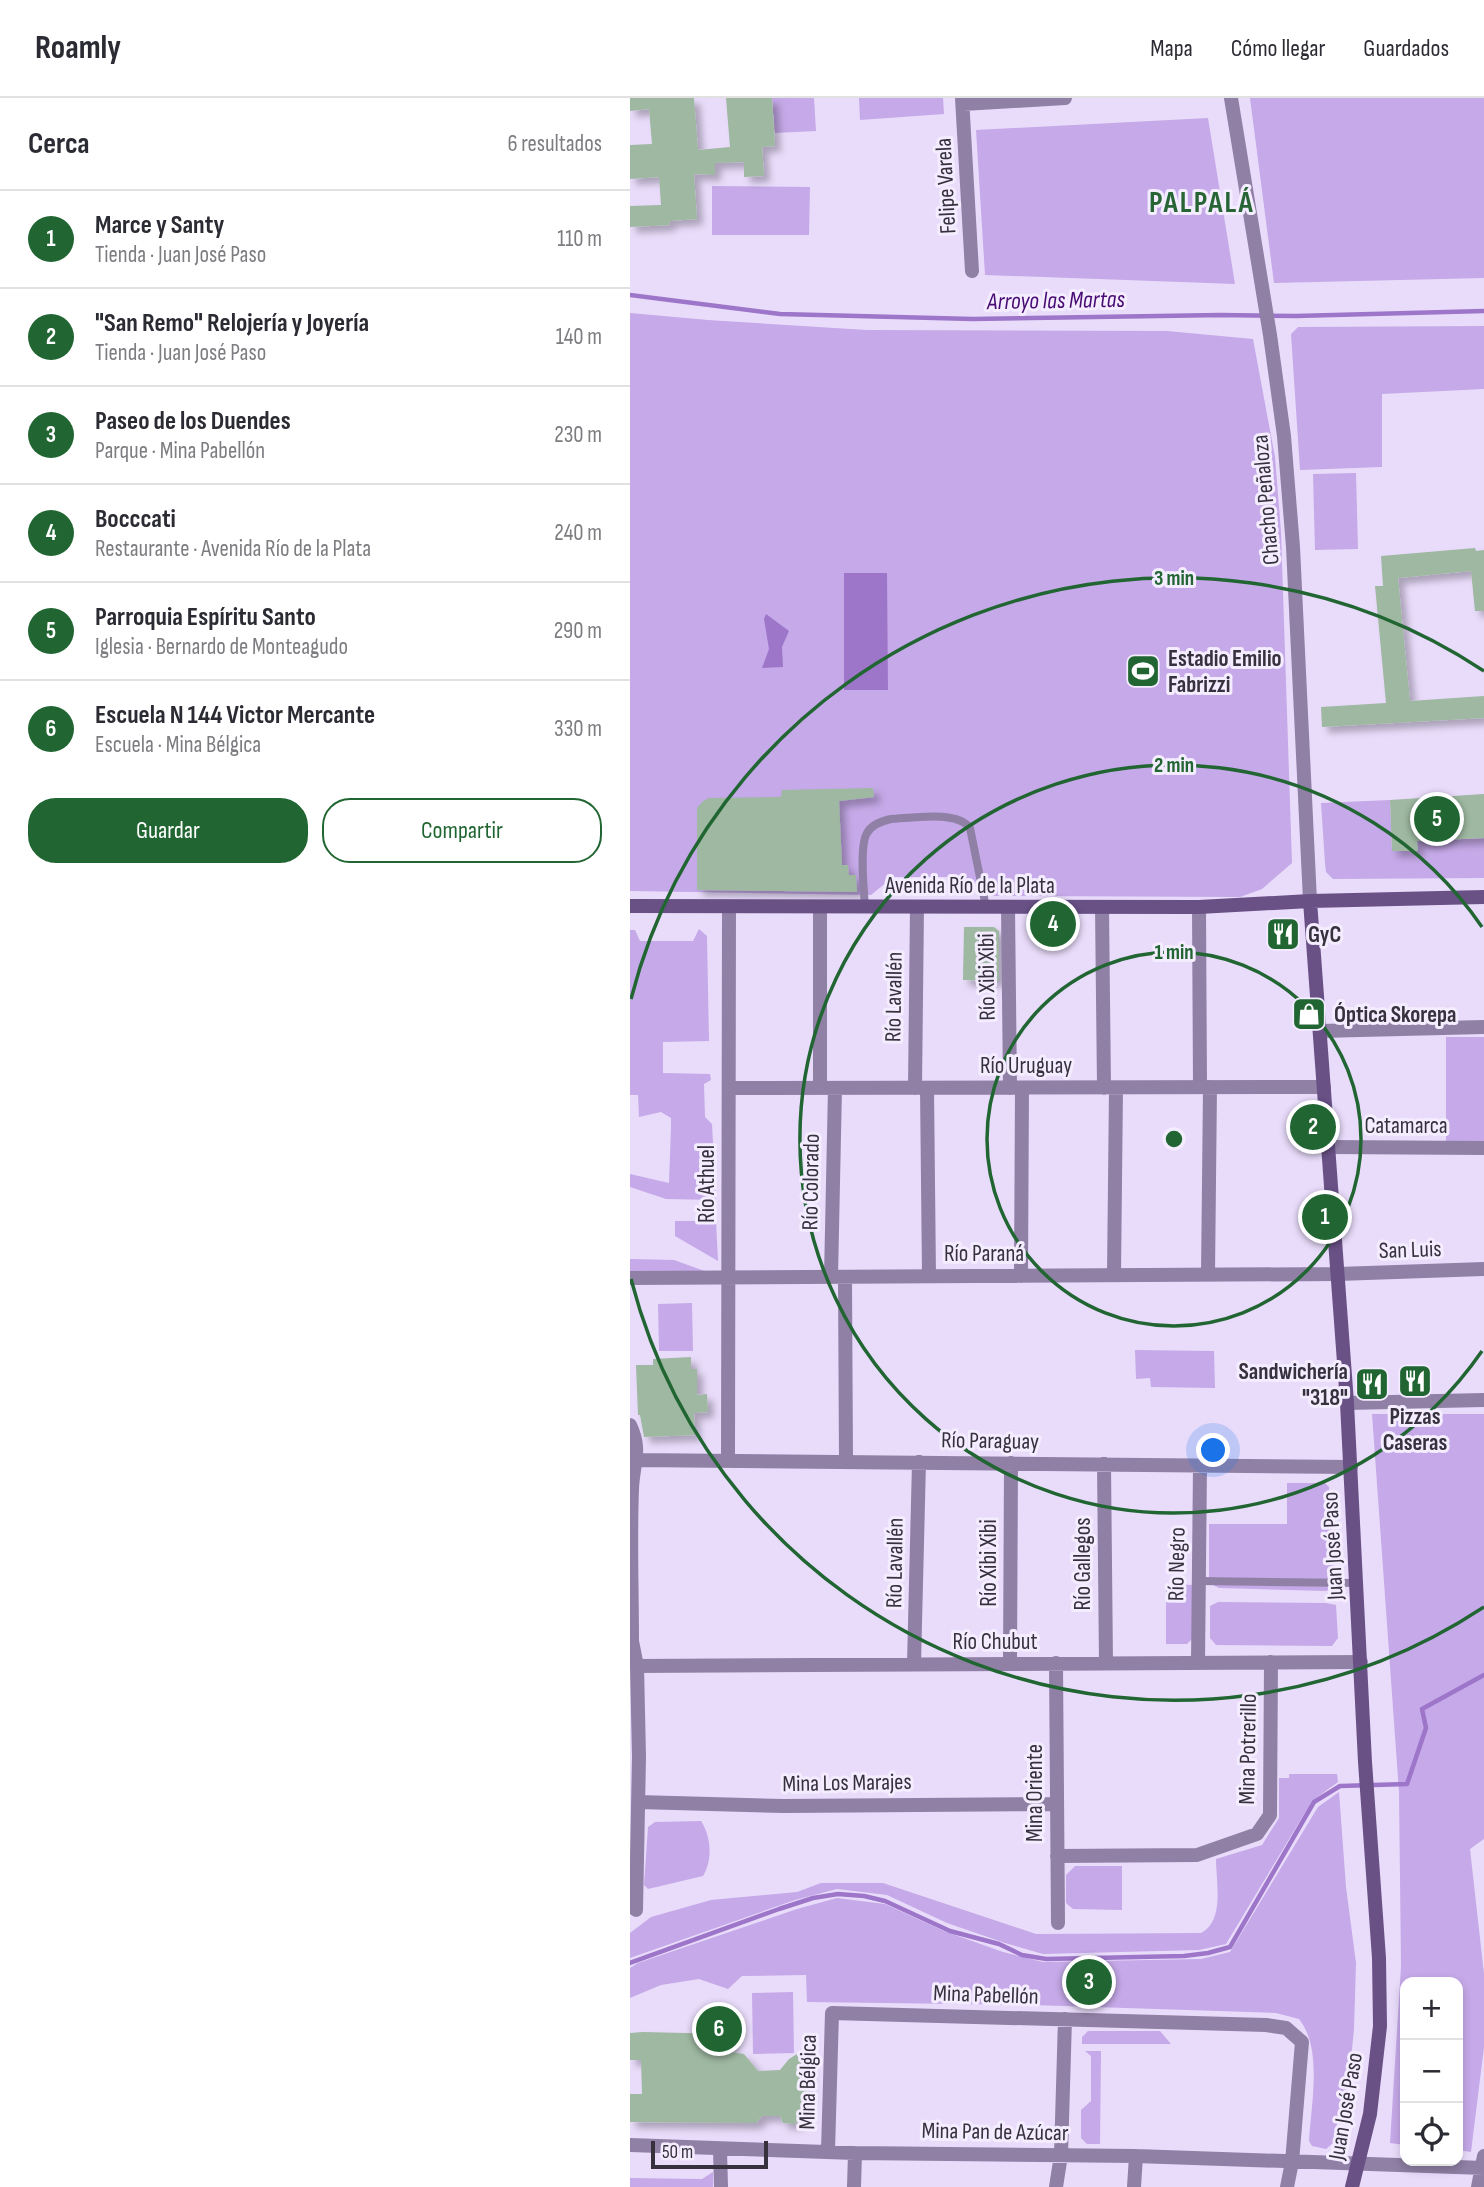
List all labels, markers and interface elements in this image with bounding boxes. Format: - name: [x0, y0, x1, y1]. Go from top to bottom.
- text: Roamly: [35, 28, 121, 68]
- text: Mapa: [1150, 34, 1193, 63]
- text: Cómo llegar: [1231, 34, 1325, 63]
- text: Guardados: [1363, 34, 1449, 63]
- text: Cerca: [28, 126, 90, 162]
- text: 6 resultados: [507, 130, 602, 158]
- street label: Felipe Varela: [929, 137, 962, 235]
- district label: PALPALÁ: [1149, 185, 1255, 221]
- text: Marce y Santy: [95, 210, 224, 241]
- text: 1: [46, 225, 56, 253]
- text: 110 m: [557, 225, 602, 253]
- text: Tienda · Juan José Paso: [95, 241, 266, 269]
- water label: Arroyo las Martas: [986, 285, 1126, 316]
- text: "San Remo" Relojería y Joyería: [95, 308, 369, 339]
- text: 2: [46, 323, 56, 351]
- text: 140 m: [556, 323, 602, 351]
- text: Tienda · Juan José Paso: [95, 339, 266, 367]
- text: Paseo de los Duendes: [95, 406, 291, 437]
- text: 3: [46, 421, 56, 449]
- text: 230 m: [554, 421, 602, 449]
- street label: Chacho Peñaloza: [1246, 434, 1286, 566]
- text: Parque · Mina Pabellón: [95, 437, 265, 465]
- text: Bocccati: [95, 504, 176, 535]
- text: 4: [46, 519, 56, 547]
- text: 240 m: [554, 519, 602, 547]
- text: Restaurante · Avenida Río de la Plata: [95, 535, 371, 563]
- text: 3 min: [1154, 566, 1194, 591]
- text: Parroquia Espíritu Santo: [95, 602, 316, 633]
- text: 5: [46, 617, 56, 645]
- text: 290 m: [554, 617, 602, 645]
- text: Iglesia · Bernardo de Monteagudo: [95, 633, 348, 661]
- place label: Estadio Emilio Fabrizzi: [1168, 645, 1282, 699]
- sports icon: Estadio Emilio Fabrizzi: [1124, 652, 1162, 690]
- text: Escuela N 144 Victor Mercante: [95, 700, 375, 731]
- text: 6: [46, 715, 56, 743]
- text: 330 m: [554, 715, 602, 743]
- text: Escuela · Mina Bélgica: [95, 731, 261, 759]
- text: 2 min: [1154, 753, 1194, 778]
- pin: 5: [1414, 793, 1460, 845]
- button: Guardar: [28, 798, 308, 863]
- button: Compartir: [322, 798, 602, 863]
- street label: Avenida Río de la Plata: [884, 872, 1055, 900]
- pin: 4: [1030, 898, 1076, 950]
- restaurant icon: GyC: [1264, 915, 1302, 953]
- place label: GyC: [1308, 921, 1341, 949]
- street label: Río Xibi Xibi: [972, 933, 1002, 1021]
- text: 1 min: [1154, 940, 1194, 965]
- street label: Río Lavallén: [879, 952, 909, 1042]
- shop icon: Óptica Skorepa: [1290, 995, 1328, 1033]
- place label: Óptica Skorepa: [1334, 1001, 1456, 1029]
- street label: Río Uruguay: [980, 1052, 1072, 1080]
- pin: 2: [1290, 1101, 1336, 1153]
- street label: Catamarca: [1365, 1112, 1447, 1140]
- centre of rings: [1162, 1127, 1186, 1151]
- street label: Río Colorado: [796, 1133, 826, 1231]
- street label: Río Athuel: [693, 1145, 721, 1223]
- pin: 1: [1302, 1191, 1348, 1243]
- street label: San Luis: [1378, 1235, 1442, 1265]
- street label: Río Paraná: [944, 1240, 1024, 1268]
- place label: Sandwichería "318": [1238, 1358, 1348, 1412]
- restaurant icon: Pizzas Caseras: [1396, 1362, 1434, 1400]
- restaurant icon: Sandwichería "318": [1353, 1365, 1391, 1403]
- place label: Pizzas Caseras: [1383, 1403, 1447, 1457]
- street label: Río Paraguay: [941, 1426, 1039, 1456]
- your location: [1196, 1433, 1230, 1467]
- street label: Juan José Paso: [1316, 1491, 1350, 1602]
- street label: Río Gallegos: [1069, 1517, 1097, 1611]
- street label: Río Lavallén: [880, 1518, 910, 1608]
- street label: Río Xibi Xibi: [975, 1519, 1003, 1607]
- street label: Río Negro: [1162, 1527, 1192, 1601]
- street label: Río Chubut: [953, 1628, 1037, 1656]
- street label: Mina Potrerillo: [1233, 1693, 1263, 1805]
- street label: Mina Oriente: [1021, 1744, 1049, 1842]
- street label: Mina Los Marajes: [782, 1768, 912, 1798]
- pin: 3: [1066, 1956, 1112, 2008]
- map controls: [1400, 1977, 1463, 2166]
- button: +: [1400, 1977, 1463, 2040]
- street label: Mina Pabellón: [933, 1979, 1039, 2011]
- pin: 6: [696, 2003, 742, 2055]
- street label: Mina Bélgica: [793, 2034, 823, 2130]
- button: −: [1400, 2040, 1463, 2103]
- street label: Juan José Paso: [1323, 2050, 1369, 2163]
- button: locate: [1400, 2103, 1463, 2166]
- street label: Mina Pan de Azúcar: [921, 2117, 1069, 2147]
- scale bar: [651, 2138, 768, 2170]
- text: 50 m: [662, 2141, 693, 2164]

